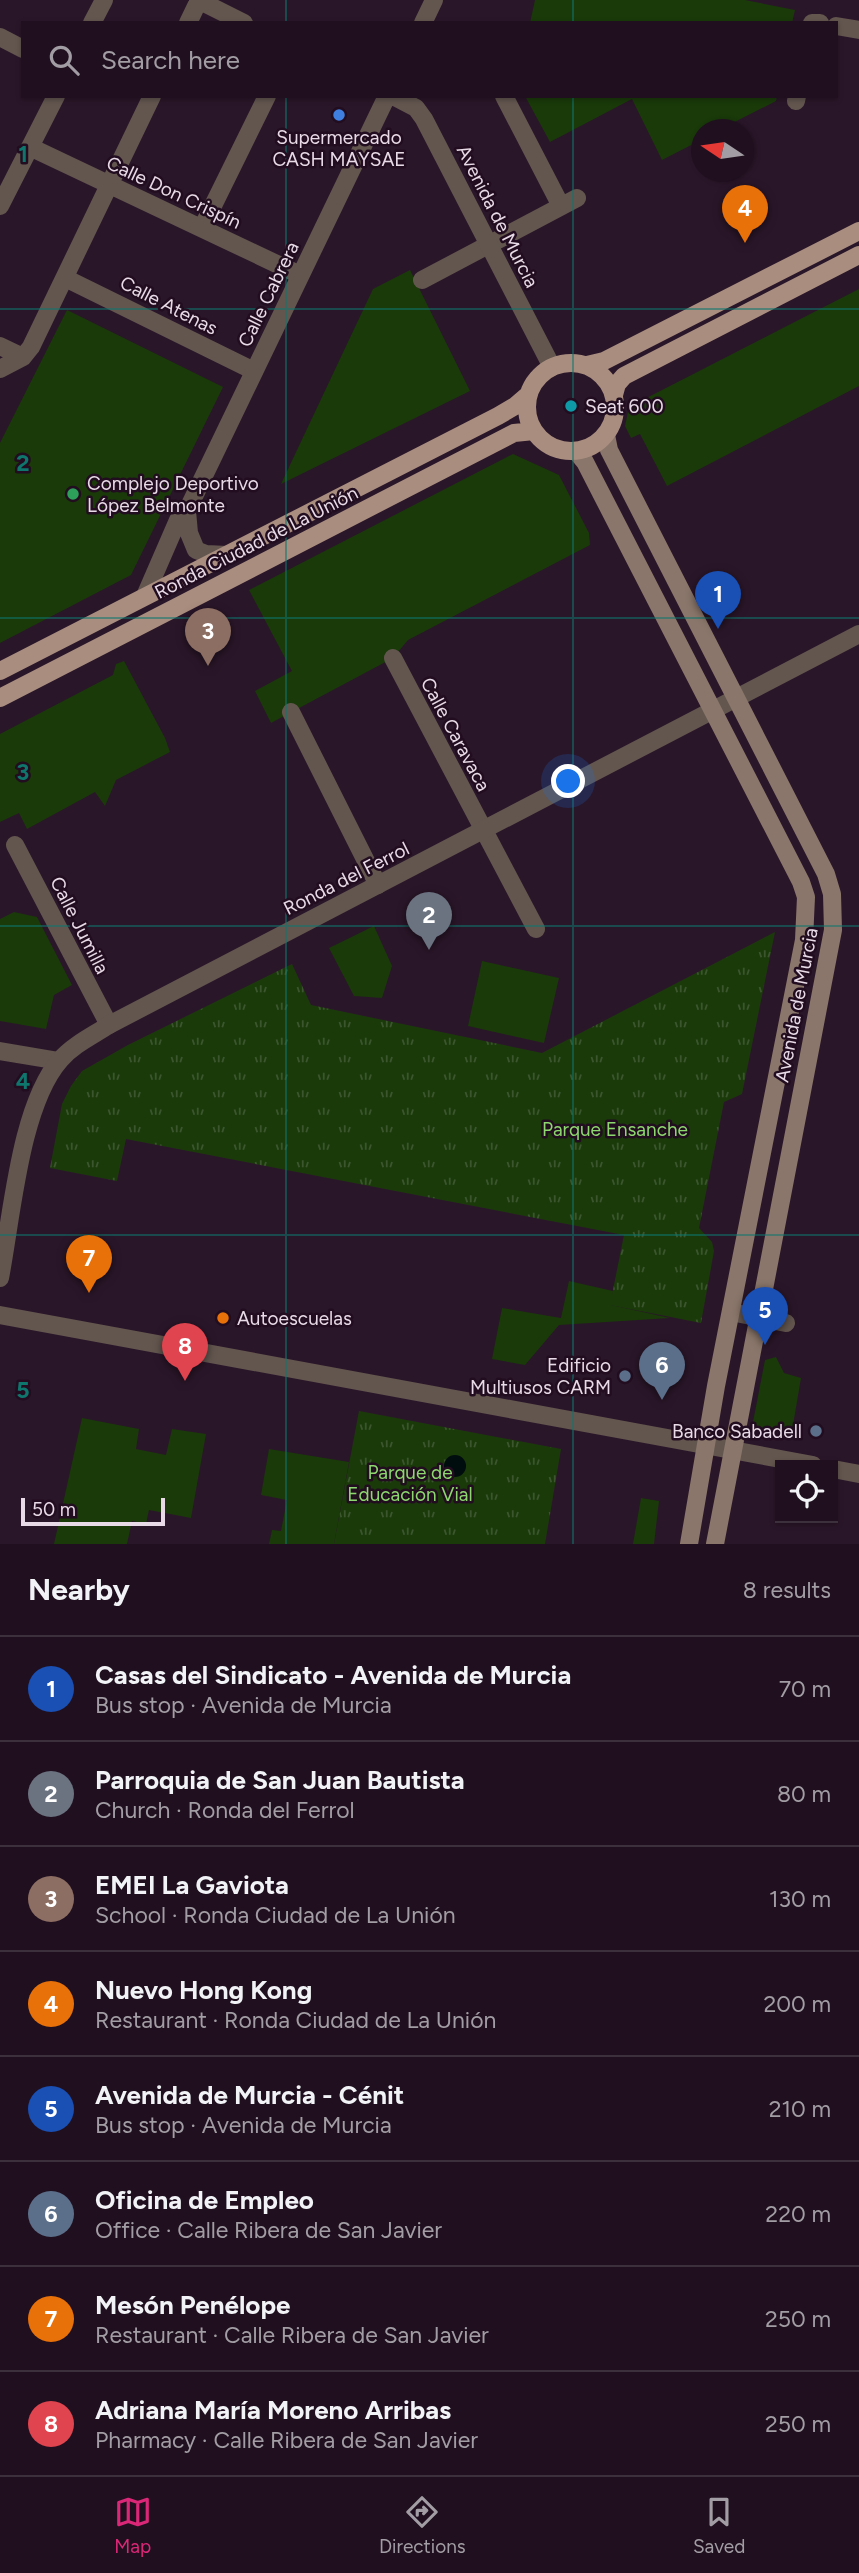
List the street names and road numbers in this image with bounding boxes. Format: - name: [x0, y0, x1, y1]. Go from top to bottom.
- street label: Avenida de Murcia: [452, 141, 543, 291]
- street label: Calle Don Crispín: [103, 151, 245, 234]
- street label: Calle Cabrera: [233, 238, 304, 351]
- street label: Calle Atenas: [116, 271, 221, 340]
- street label: Ronda Ciudad de La Unión: [151, 481, 362, 604]
- street label: Calle Caravaca: [416, 673, 495, 795]
- street label: Ronda del Ferrol: [280, 837, 413, 920]
- street label: Calle Jumilla: [45, 873, 114, 978]
- street label: Avenida de Murcia: [770, 926, 823, 1084]

